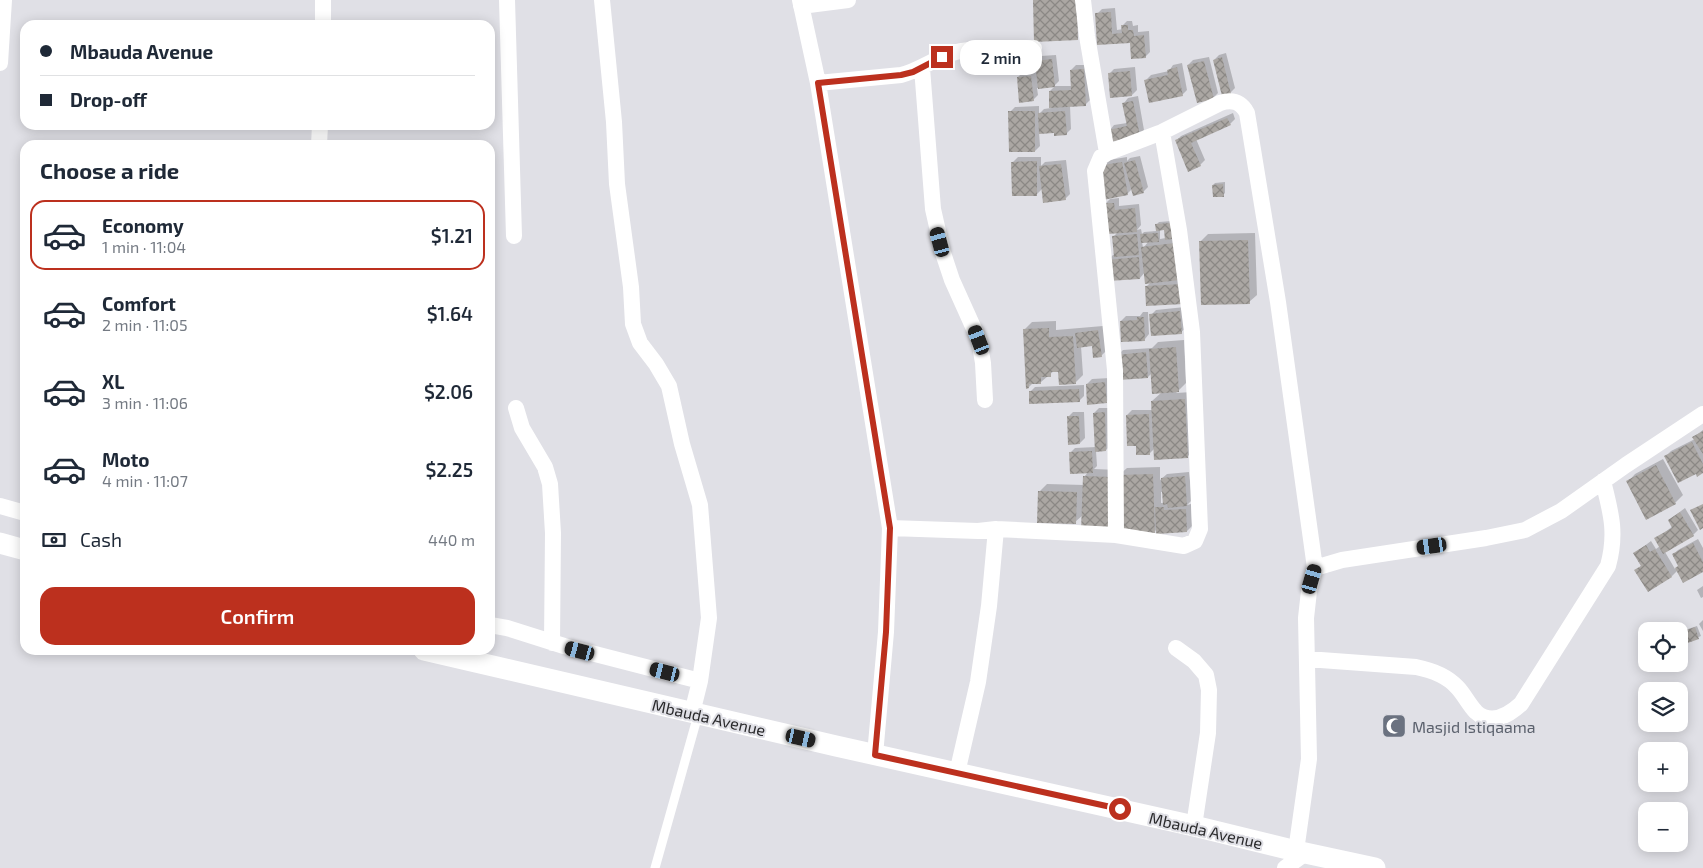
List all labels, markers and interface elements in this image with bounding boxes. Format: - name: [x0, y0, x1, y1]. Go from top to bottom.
- text: Mbauda Avenue: [70, 40, 213, 63]
- callout: 2 min: [960, 40, 1042, 74]
- route end: [931, 46, 953, 68]
- text: 2 min: [981, 48, 1021, 67]
- text: Drop-off: [70, 88, 147, 111]
- text: Choose a ride: [40, 157, 179, 183]
- icon: car: [42, 213, 87, 258]
- text: Economy: [102, 214, 184, 237]
- text: $1.21: [431, 224, 473, 247]
- car: [928, 226, 951, 258]
- text: 1 min · 11:04: [102, 237, 186, 256]
- icon: car: [42, 291, 87, 336]
- text: Comfort: [102, 292, 176, 315]
- text: $1.64: [427, 302, 473, 325]
- text: 2 min · 11:05: [102, 315, 188, 334]
- car: [966, 323, 991, 357]
- icon: car: [42, 369, 87, 414]
- text: XL: [102, 370, 124, 393]
- text: $2.06: [424, 380, 473, 403]
- text: 3 min · 11:06: [102, 393, 188, 412]
- icon: car: [42, 447, 87, 492]
- text: Moto: [102, 448, 150, 471]
- text: $2.25: [425, 458, 473, 481]
- text: 4 min · 11:07: [102, 471, 188, 490]
- icon: cash: [40, 526, 68, 554]
- text: Cash: [80, 528, 122, 551]
- text: 440 m: [428, 530, 475, 549]
- car: [1416, 536, 1447, 556]
- car: [1300, 563, 1323, 595]
- button: Confirm: [40, 587, 475, 645]
- map controls: [1638, 622, 1688, 852]
- button: locate: [1638, 622, 1688, 672]
- car: [563, 640, 596, 662]
- car: [648, 661, 681, 683]
- button: layers: [1638, 682, 1688, 732]
- street label: Mbauda Avenue: [650, 695, 768, 739]
- mosque icon: Masjid Istiqaama: [1381, 713, 1407, 739]
- place label: Masjid Istiqaama: [1412, 717, 1536, 737]
- car: [784, 727, 817, 749]
- button: +: [1638, 742, 1688, 792]
- route start: [1109, 798, 1131, 820]
- button: −: [1638, 802, 1688, 852]
- street label: Mbauda Avenue: [1147, 808, 1265, 852]

